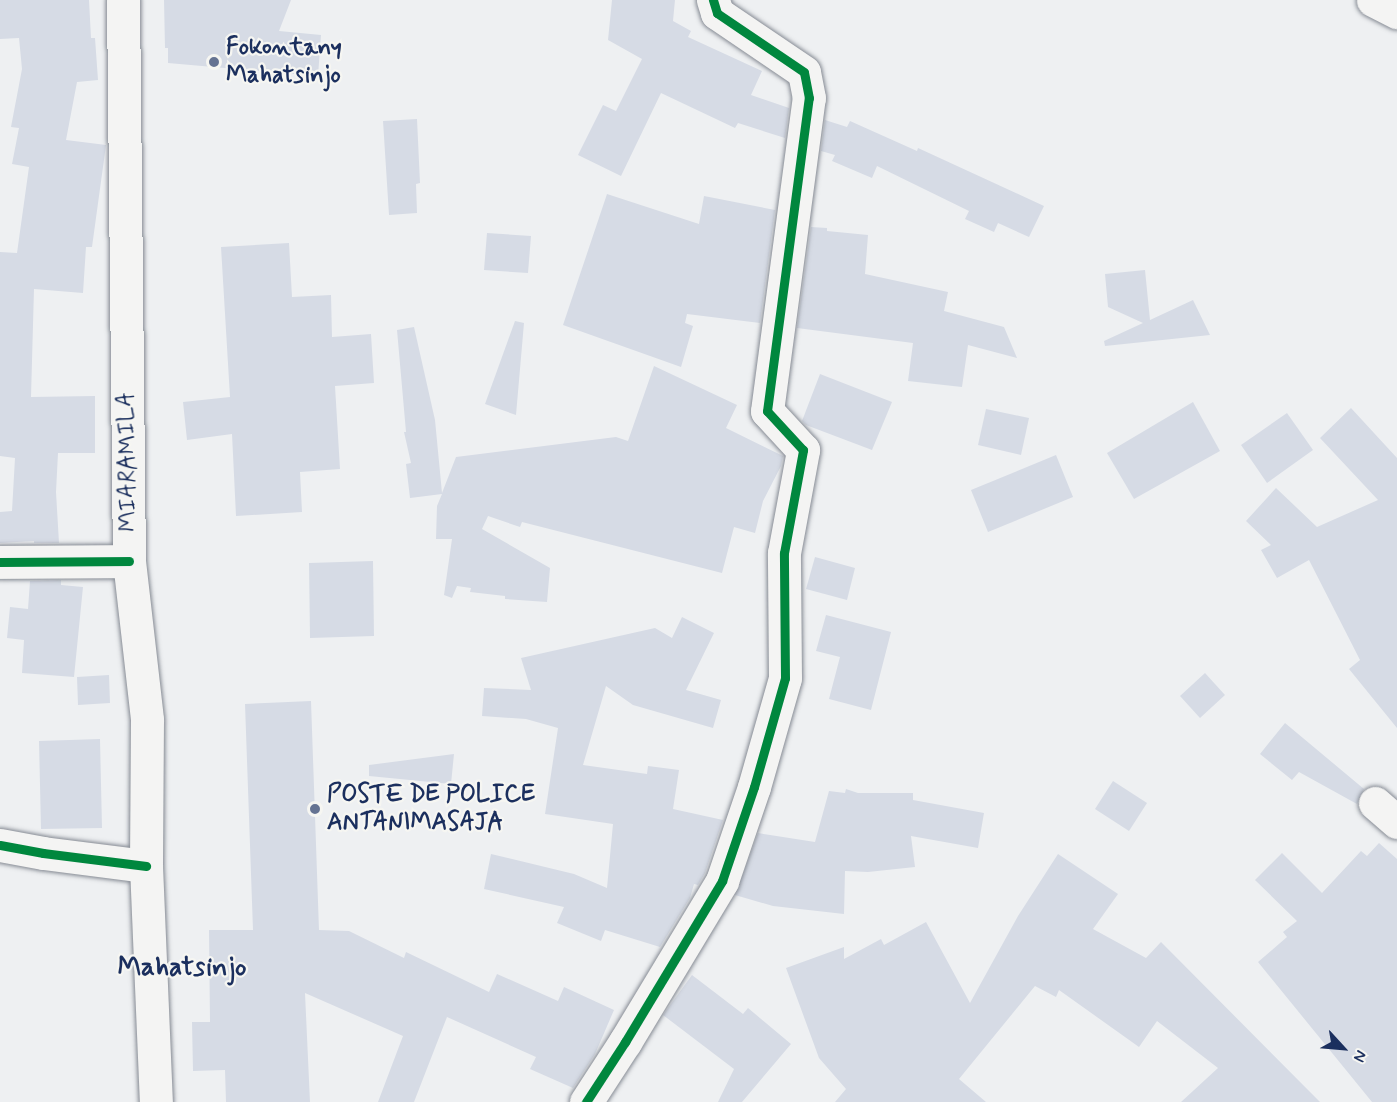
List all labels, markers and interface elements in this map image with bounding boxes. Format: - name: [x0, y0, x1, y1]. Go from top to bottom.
- place label: Fokontany Mahatsinjo: [226, 34, 342, 90]
- marker: Fokontany Mahatsinjo: [207, 55, 221, 69]
- street label: MIARAMILA: [112, 392, 144, 532]
- place label: POSTE DE POLICE ANTANIMASAJA: [327, 781, 532, 837]
- marker: POSTE DE POLICE ANTANIMASAJA: [308, 802, 322, 816]
- district label: Mahatsinjo: [117, 952, 247, 984]
- north arrow: [1313, 1018, 1373, 1078]
- text: N: [1348, 1047, 1371, 1066]

